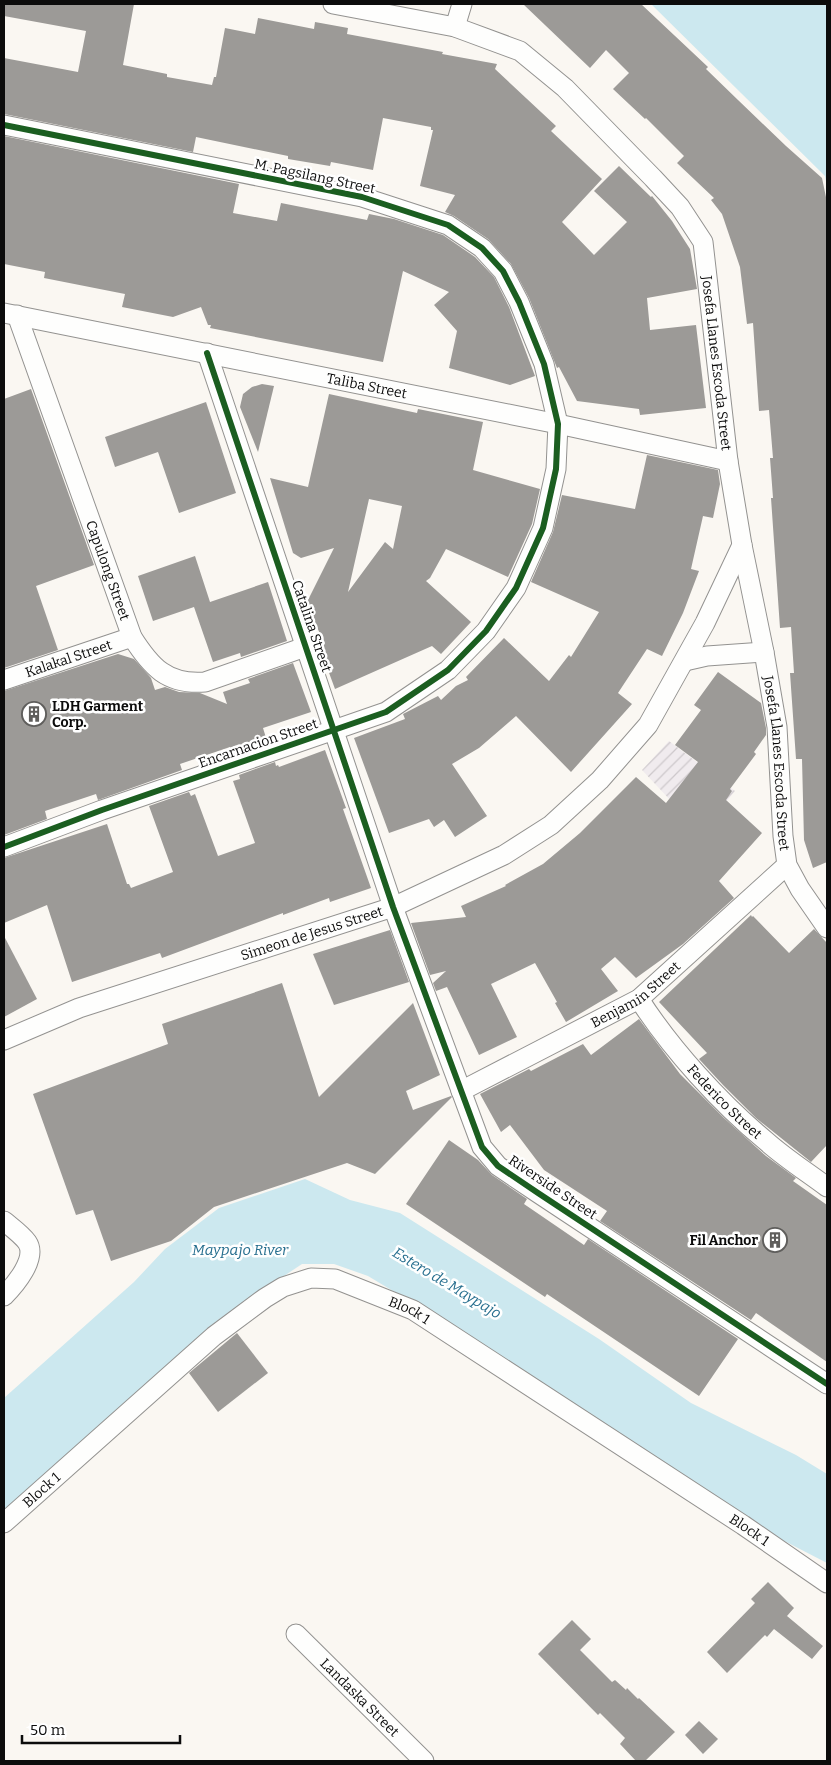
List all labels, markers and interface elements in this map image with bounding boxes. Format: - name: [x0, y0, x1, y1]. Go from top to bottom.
- street label: M. Pagsilang Street: [253, 155, 377, 198]
- street label: Josefa Llanes Escoda Street: [698, 274, 735, 452]
- street label: Taliba Street: [325, 370, 408, 403]
- street label: Capulong Street: [82, 518, 133, 623]
- street label: Catalina Street: [288, 578, 335, 674]
- street label: Kalakal Street: [23, 636, 114, 681]
- street label: Josefa Llanes Escoda Street: [759, 673, 793, 852]
- place label: LDH Garment Corp.: [52, 698, 144, 731]
- building icon: LDH Garment Corp.: [21, 701, 47, 727]
- street label: Encarnacion Street: [196, 715, 320, 772]
- street label: Simeon de Jesus Street: [239, 903, 385, 964]
- street label: Benjamin Street: [588, 958, 684, 1031]
- street label: Federico Street: [683, 1061, 765, 1143]
- street label: Riverside Street: [505, 1152, 600, 1223]
- building icon: Fil Anchor: [762, 1227, 788, 1253]
- place label: Fil Anchor: [689, 1232, 758, 1249]
- water label: Maypajo River: [192, 1241, 289, 1259]
- water label: Estero de Maypajo: [389, 1243, 505, 1323]
- street label: Block 1: [386, 1293, 433, 1328]
- street label: Block 1: [19, 1469, 64, 1511]
- street label: Block 1: [726, 1510, 773, 1550]
- street label: Landaska Street: [317, 1655, 403, 1740]
- scale bar: [22, 1712, 180, 1744]
- text: 50 m: [30, 1721, 66, 1739]

